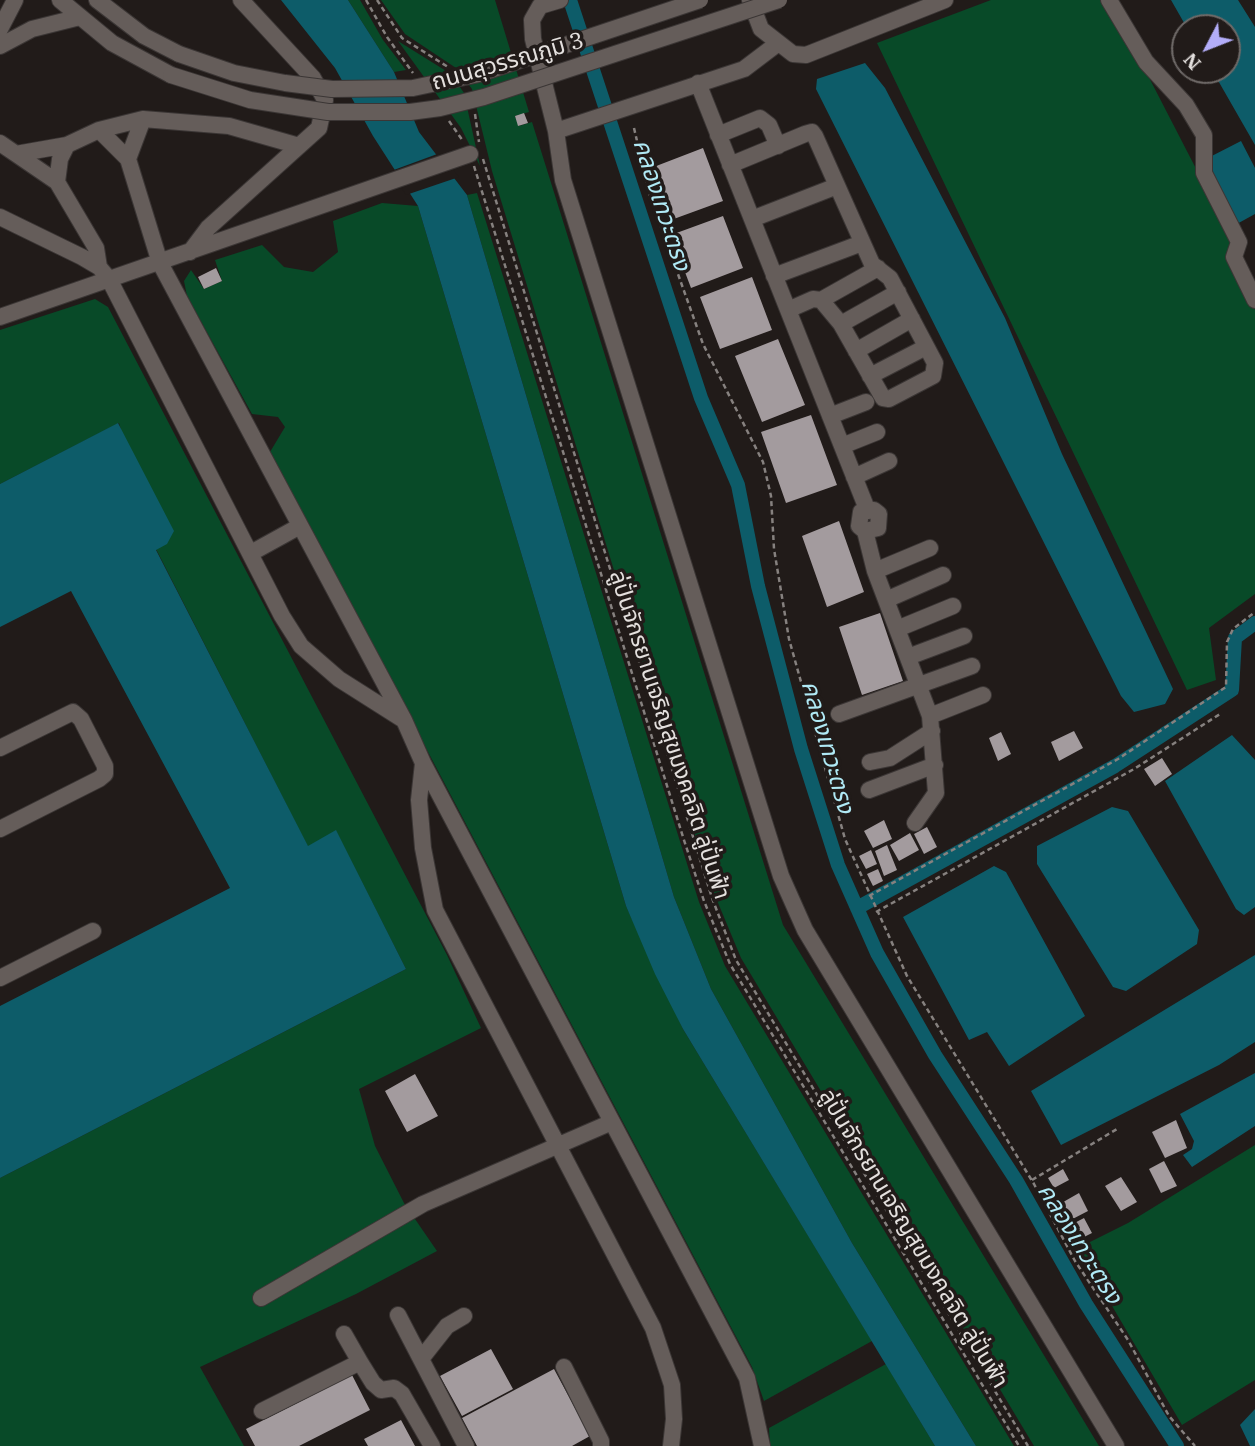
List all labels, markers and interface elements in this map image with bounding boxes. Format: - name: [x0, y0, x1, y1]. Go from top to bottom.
- north arrow: [1171, 14, 1241, 84]
- street label: ถนนสุวรรณภูมิ 3: [429, 27, 587, 97]
- text: N: [1178, 48, 1206, 75]
- water label: คลองเทวะตรง: [626, 136, 696, 274]
- street label: ลู่ปั่นจักรยานเจริญสุขมงคลจิต ลู่ปั่นฟ้า: [603, 567, 735, 903]
- water label: คลองเทวะตรง: [794, 677, 860, 817]
- street label: ลู่ปั่นจักรยานเจริญสุขมงคลจิต ลู่ปั่นฟ้า: [813, 1085, 1013, 1393]
- water label: คลองเทวะตรง: [1031, 1178, 1127, 1310]

